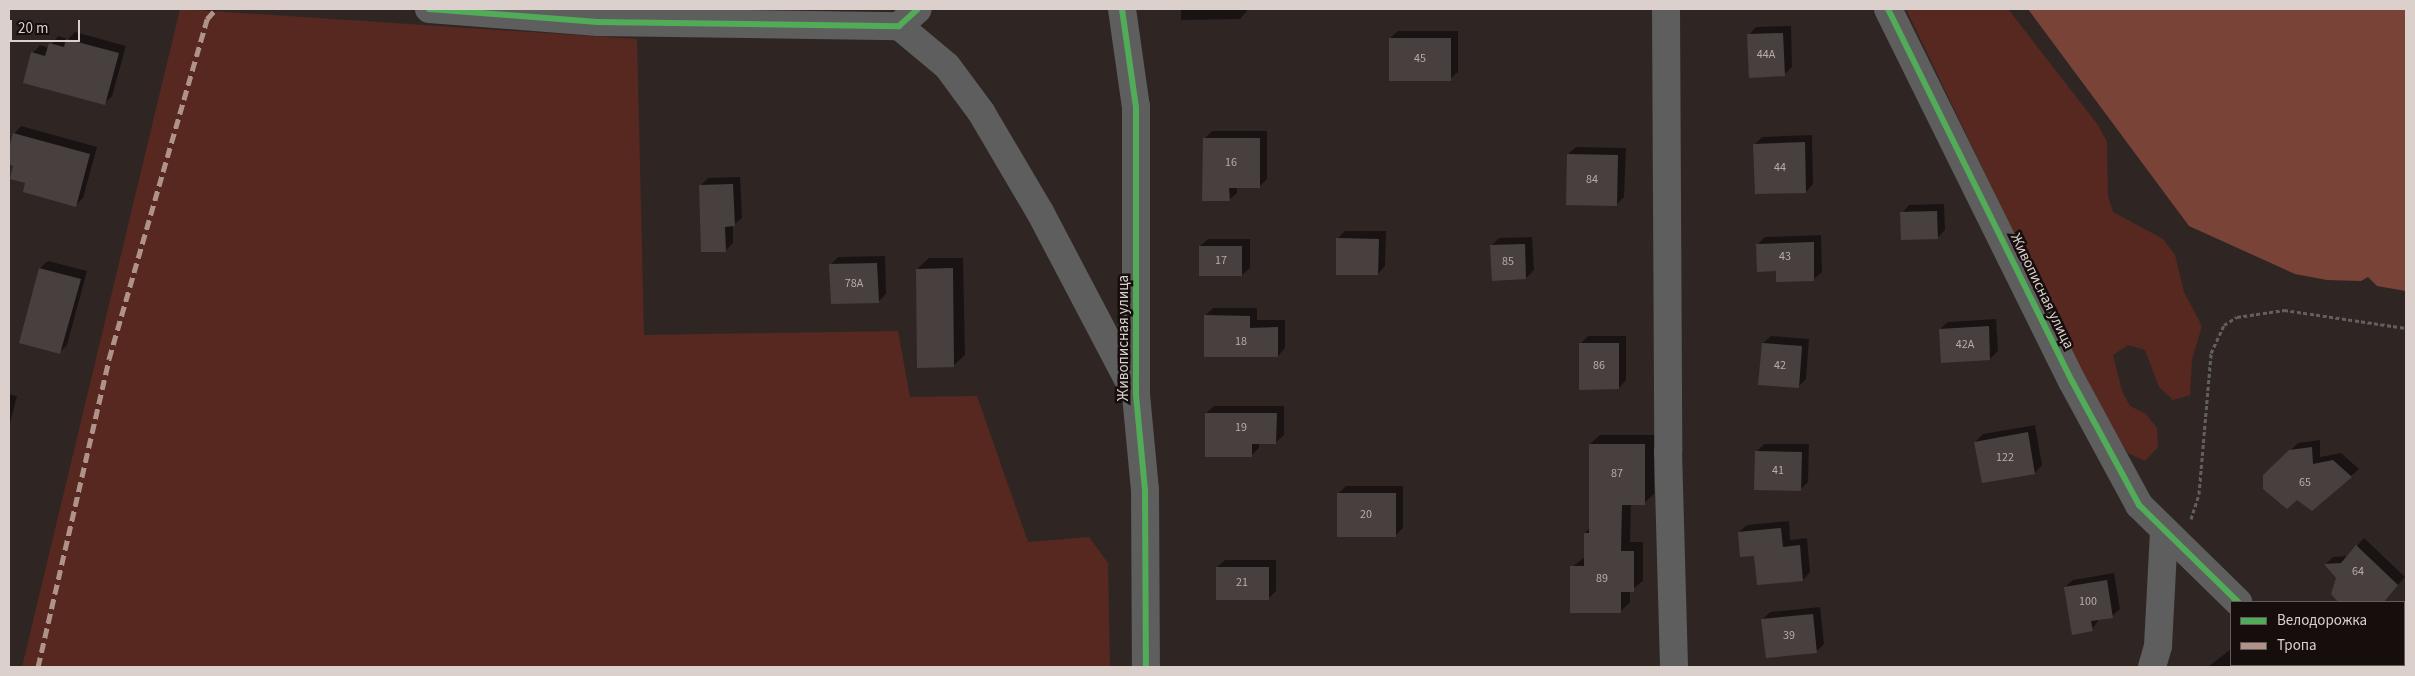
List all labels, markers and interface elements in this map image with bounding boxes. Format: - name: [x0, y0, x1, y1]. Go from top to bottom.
- scale bar: [12, 10, 82, 42]
- text: 20 m: [18, 18, 48, 39]
- house number: 44А: [1757, 48, 1775, 62]
- house number: 45: [1414, 52, 1426, 66]
- house number: 16: [1225, 156, 1237, 170]
- house number: 44: [1774, 161, 1786, 175]
- house number: 84: [1586, 173, 1598, 187]
- street label: Живописная улица: [2006, 230, 2078, 352]
- house number: 43: [1779, 250, 1791, 264]
- house number: 17: [1215, 254, 1227, 268]
- house number: 85: [1502, 255, 1514, 269]
- street label: Живописная улица: [1115, 275, 1133, 401]
- house number: 78А: [845, 277, 863, 291]
- house number: 18: [1235, 335, 1247, 349]
- house number: 42А: [1956, 338, 1974, 352]
- house number: 86: [1593, 359, 1605, 373]
- house number: 42: [1774, 359, 1786, 373]
- house number: 19: [1235, 421, 1247, 435]
- house number: 122: [1996, 451, 2014, 465]
- house number: 41: [1772, 464, 1784, 478]
- house number: 87: [1611, 467, 1623, 481]
- house number: 65: [2299, 476, 2311, 490]
- house number: 20: [1360, 508, 1372, 522]
- house number: 64: [2352, 565, 2364, 579]
- house number: 89: [1596, 572, 1608, 586]
- house number: 21: [1236, 576, 1248, 590]
- house number: 100: [2079, 595, 2097, 609]
- legend: [2230, 601, 2405, 666]
- text: Велодорожка: [2277, 610, 2367, 631]
- house number: 39: [1783, 629, 1795, 643]
- text: Тропа: [2277, 635, 2317, 656]

